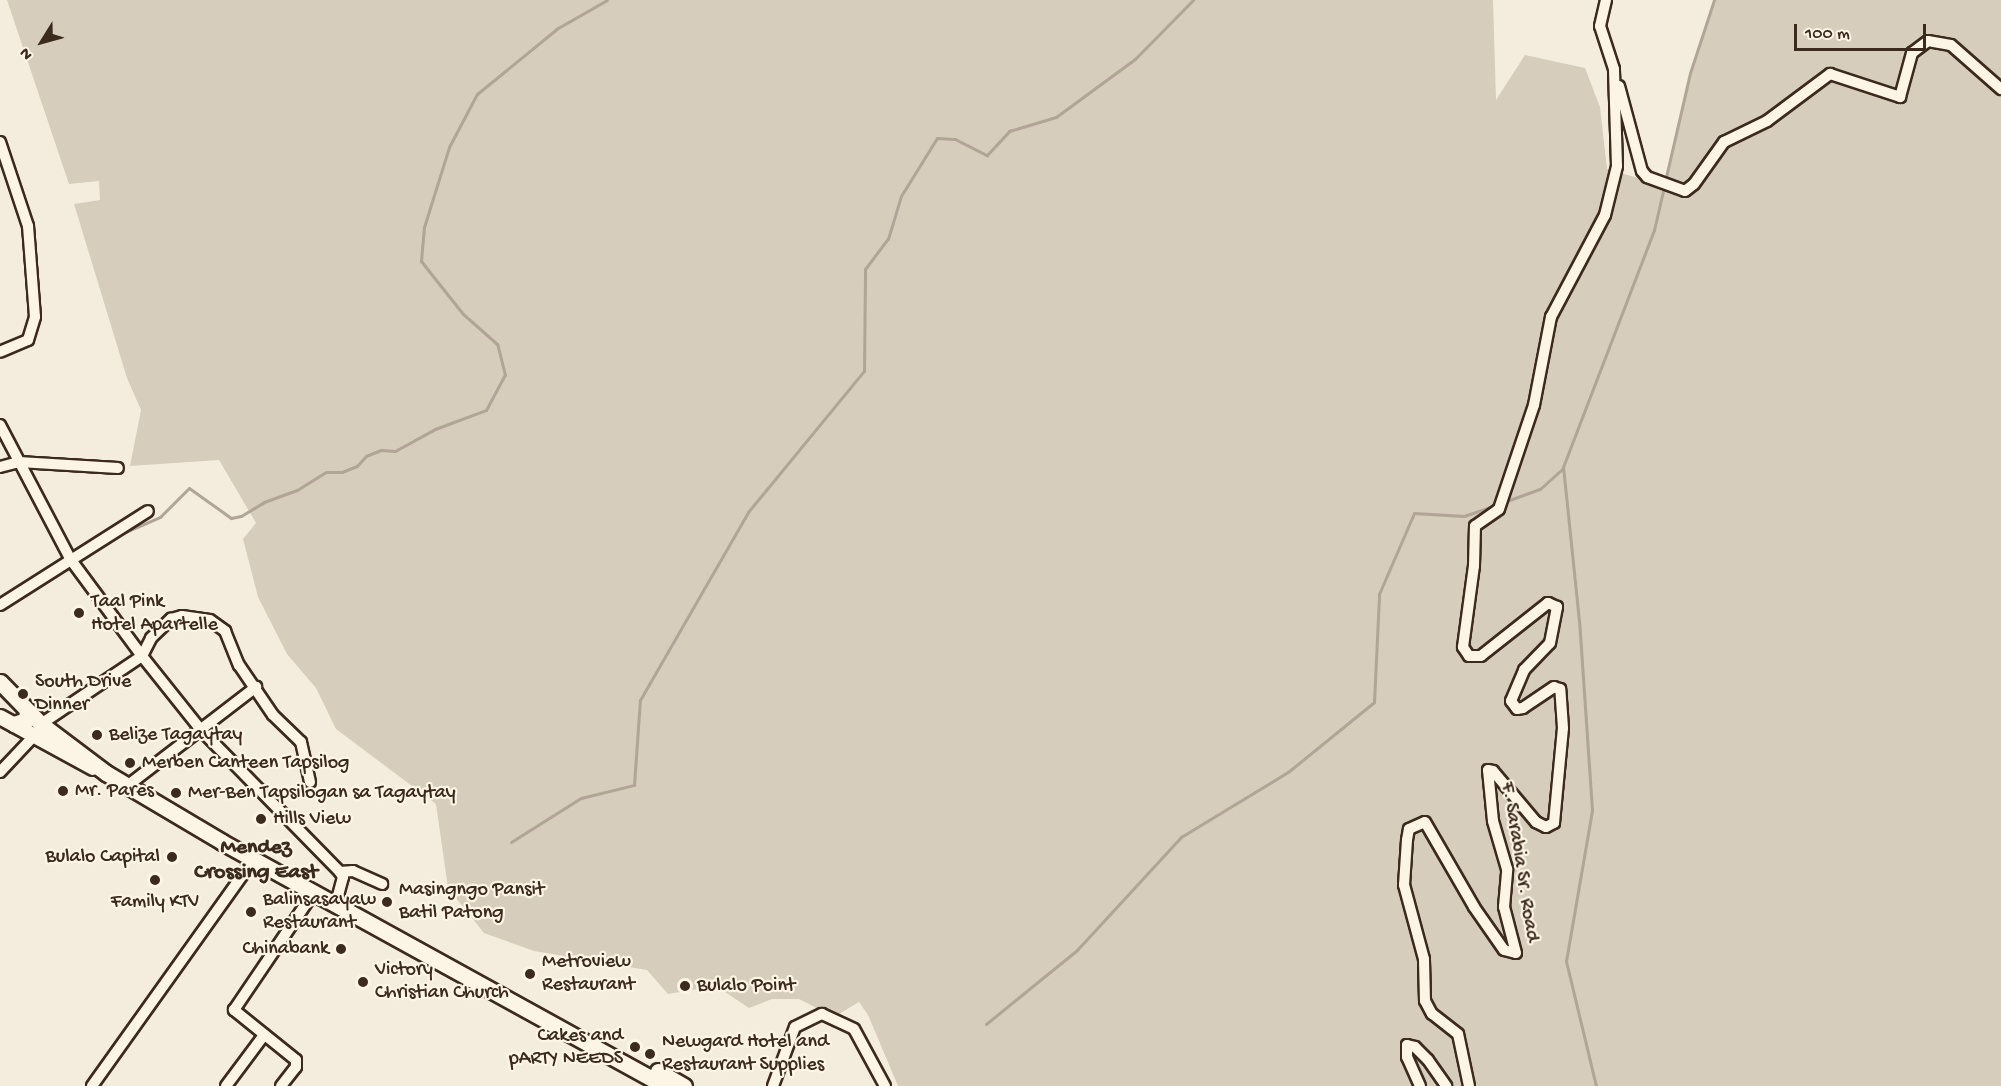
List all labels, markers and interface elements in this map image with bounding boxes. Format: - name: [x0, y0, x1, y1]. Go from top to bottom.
- north arrow: [12, 12, 72, 72]
- scale bar: [1797, 12, 1929, 50]
- text: 100 m: [1805, 24, 1850, 45]
- text: N: [16, 43, 38, 63]
- place label: Taal Pink Hotel Apartelle: [91, 590, 218, 637]
- marker: Taal Pink Hotel Apartelle: [72, 606, 86, 620]
- place label: South Drive Dinner: [35, 670, 131, 717]
- marker: South Drive Dinner: [16, 687, 30, 701]
- place label: Belize Tagaytay: [109, 723, 242, 747]
- marker: Belize Tagaytay: [90, 728, 104, 742]
- place label: Merben Canteen Tapsilog: [142, 751, 349, 775]
- marker: Merben Canteen Tapsilog: [123, 756, 137, 770]
- place label: Mr. Pares: [75, 779, 154, 803]
- street label: F. Sarabia Sr. Road: [1495, 780, 1543, 944]
- place label: Mer-Ben Tapsilogan sa Tagaytay: [188, 781, 456, 805]
- marker: Mr. Pares: [56, 784, 70, 798]
- marker: Mer-Ben Tapsilogan sa Tagaytay: [169, 786, 183, 800]
- place label: Hills View: [273, 807, 351, 831]
- marker: Hills View: [254, 812, 268, 826]
- district label: Mendez Crossing East: [194, 835, 318, 886]
- place label: Bulalo Capital: [46, 845, 160, 869]
- marker: Bulalo Capital: [165, 850, 179, 864]
- marker: Family KTV: [148, 873, 162, 887]
- place label: Masingngo Pansit Batil Patong: [399, 879, 544, 926]
- place label: Balinsasayaw Restaurant: [263, 888, 376, 935]
- place label: Family KTV: [111, 890, 199, 914]
- marker: Masingngo Pansit Batil Patong: [380, 895, 394, 909]
- marker: Balinsasayaw Restaurant: [244, 905, 258, 919]
- place label: Chinabank: [242, 937, 329, 961]
- marker: Chinabank: [334, 942, 348, 956]
- place label: Metroview Restaurant: [542, 951, 635, 998]
- place label: Victory Christian Church: [375, 958, 509, 1005]
- marker: Metroview Restaurant: [523, 967, 537, 981]
- place label: Bulalo Point: [697, 974, 795, 998]
- marker: Victory Christian Church: [356, 975, 370, 989]
- marker: Bulalo Point: [678, 979, 692, 993]
- place label: Cakes and pARTY NEEDS: [509, 1024, 623, 1071]
- place label: Newgard Hotel and Restaurant Supplies: [662, 1030, 829, 1077]
- marker: Cakes and pARTY NEEDS: [628, 1040, 642, 1054]
- marker: Newgard Hotel and Restaurant Supplies: [643, 1047, 657, 1061]

